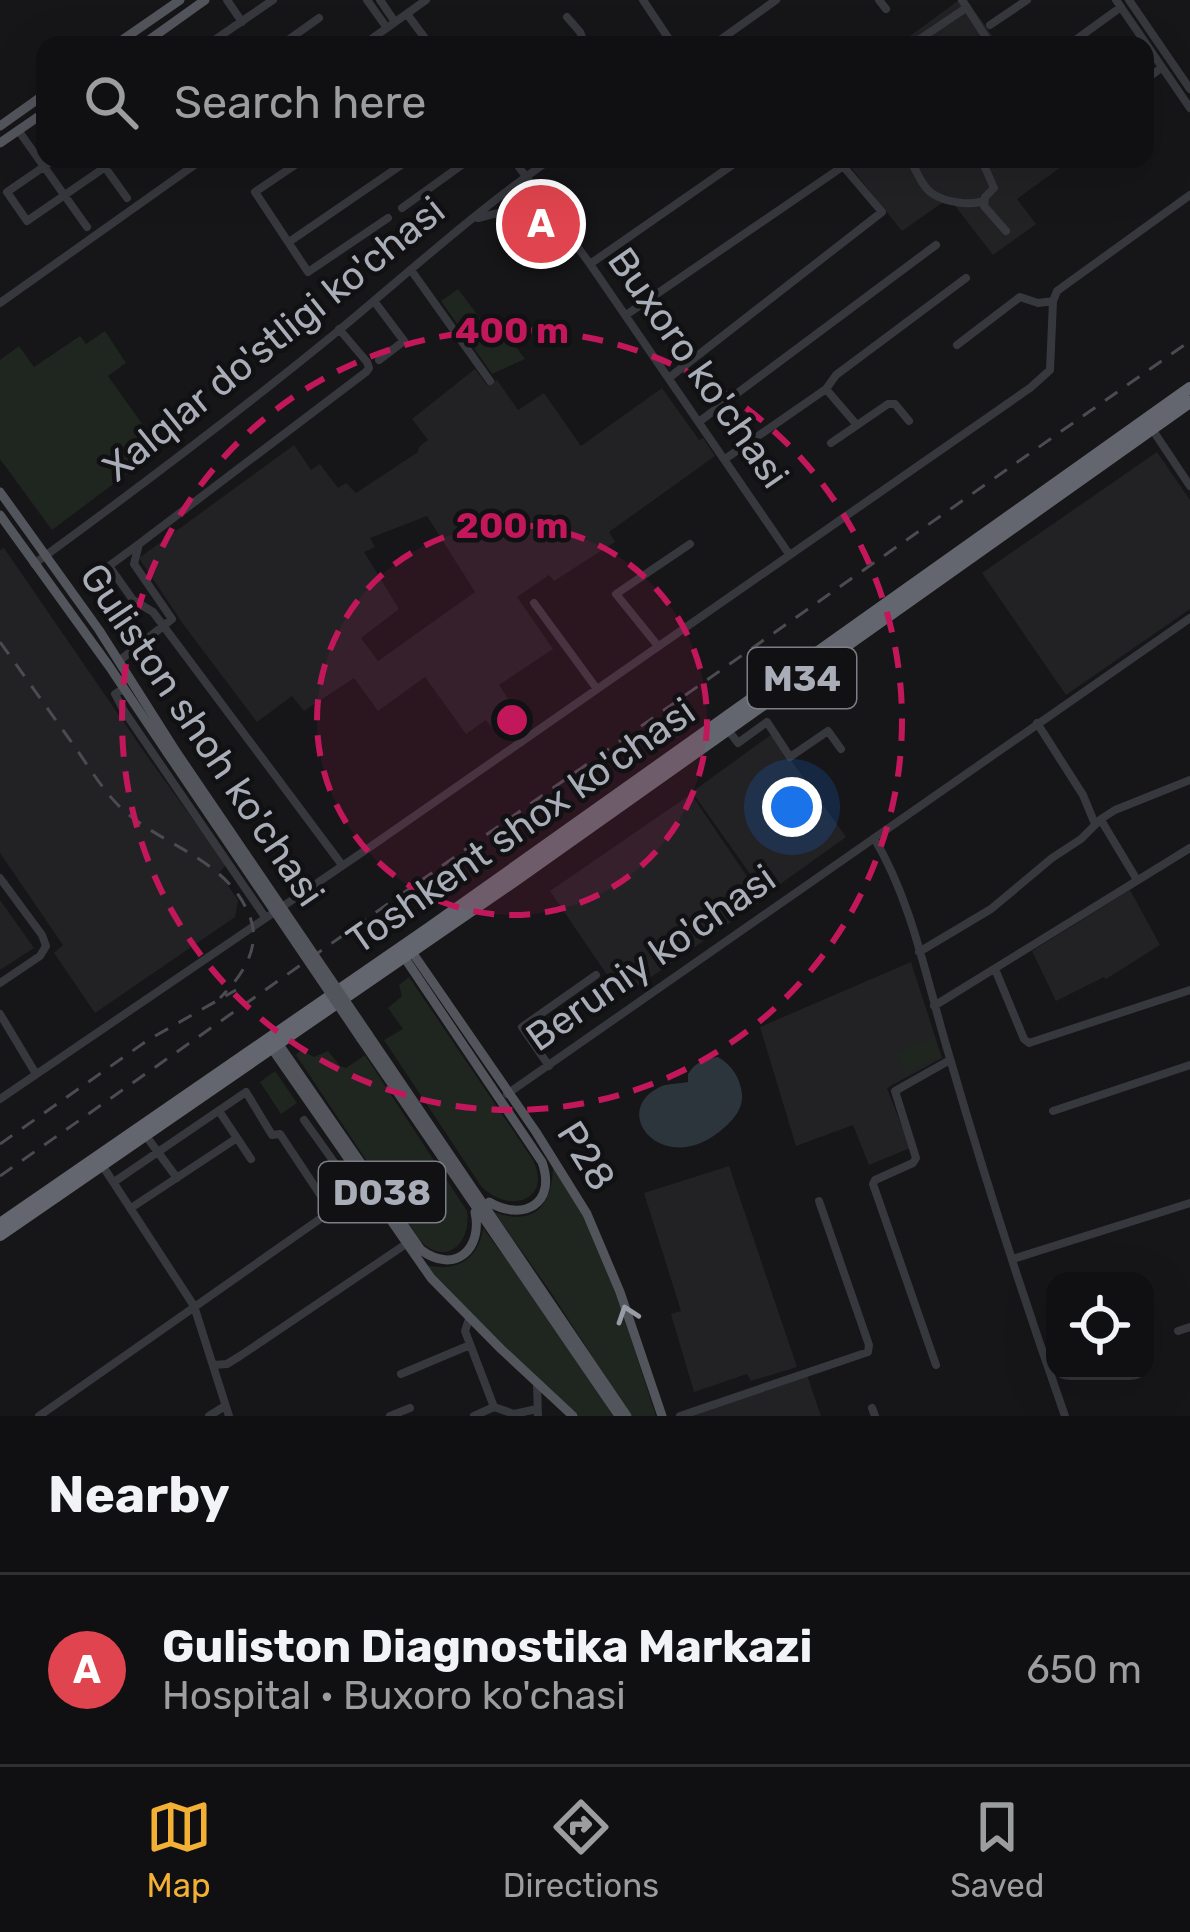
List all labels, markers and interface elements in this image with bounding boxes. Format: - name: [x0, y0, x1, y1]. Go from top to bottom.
- search box: [36, 36, 1154, 168]
- icon: search: [78, 69, 144, 135]
- text: Search here: [174, 76, 426, 129]
- pin: A: [502, 179, 580, 269]
- street label: Xalqlar do'stligi ko'chasi: [94, 187, 454, 491]
- street label: Buxoro ko'chasi: [598, 239, 798, 497]
- text: 400 m: [455, 309, 569, 352]
- text: 200 m: [455, 504, 569, 547]
- street label: Guliston shoh ko'chasi: [70, 555, 334, 915]
- road number: M34: [748, 648, 856, 708]
- street label: Toshkent shox ko'chasi: [338, 688, 704, 964]
- centre of rings: [491, 699, 533, 741]
- your location: [762, 777, 822, 837]
- street label: Beruniy ko'chasi: [518, 855, 784, 1061]
- street label: Р28: [547, 1113, 625, 1199]
- road number: D038: [319, 1162, 445, 1222]
- map controls: [1046, 1272, 1154, 1380]
- button: locate: [1046, 1272, 1154, 1380]
- one-way arrow: [617, 1304, 642, 1325]
- text: Nearby: [48, 1464, 230, 1525]
- text: Guliston Diagnostika Markazi: [162, 1620, 812, 1673]
- text: A: [73, 1647, 101, 1693]
- text: 650 m: [1026, 1647, 1142, 1693]
- text: Hospital · Buxoro ko'chasi: [162, 1673, 626, 1719]
- tab: Map: [146, 1794, 212, 1905]
- tab: Directions: [503, 1794, 659, 1905]
- tab: Saved: [950, 1794, 1044, 1905]

